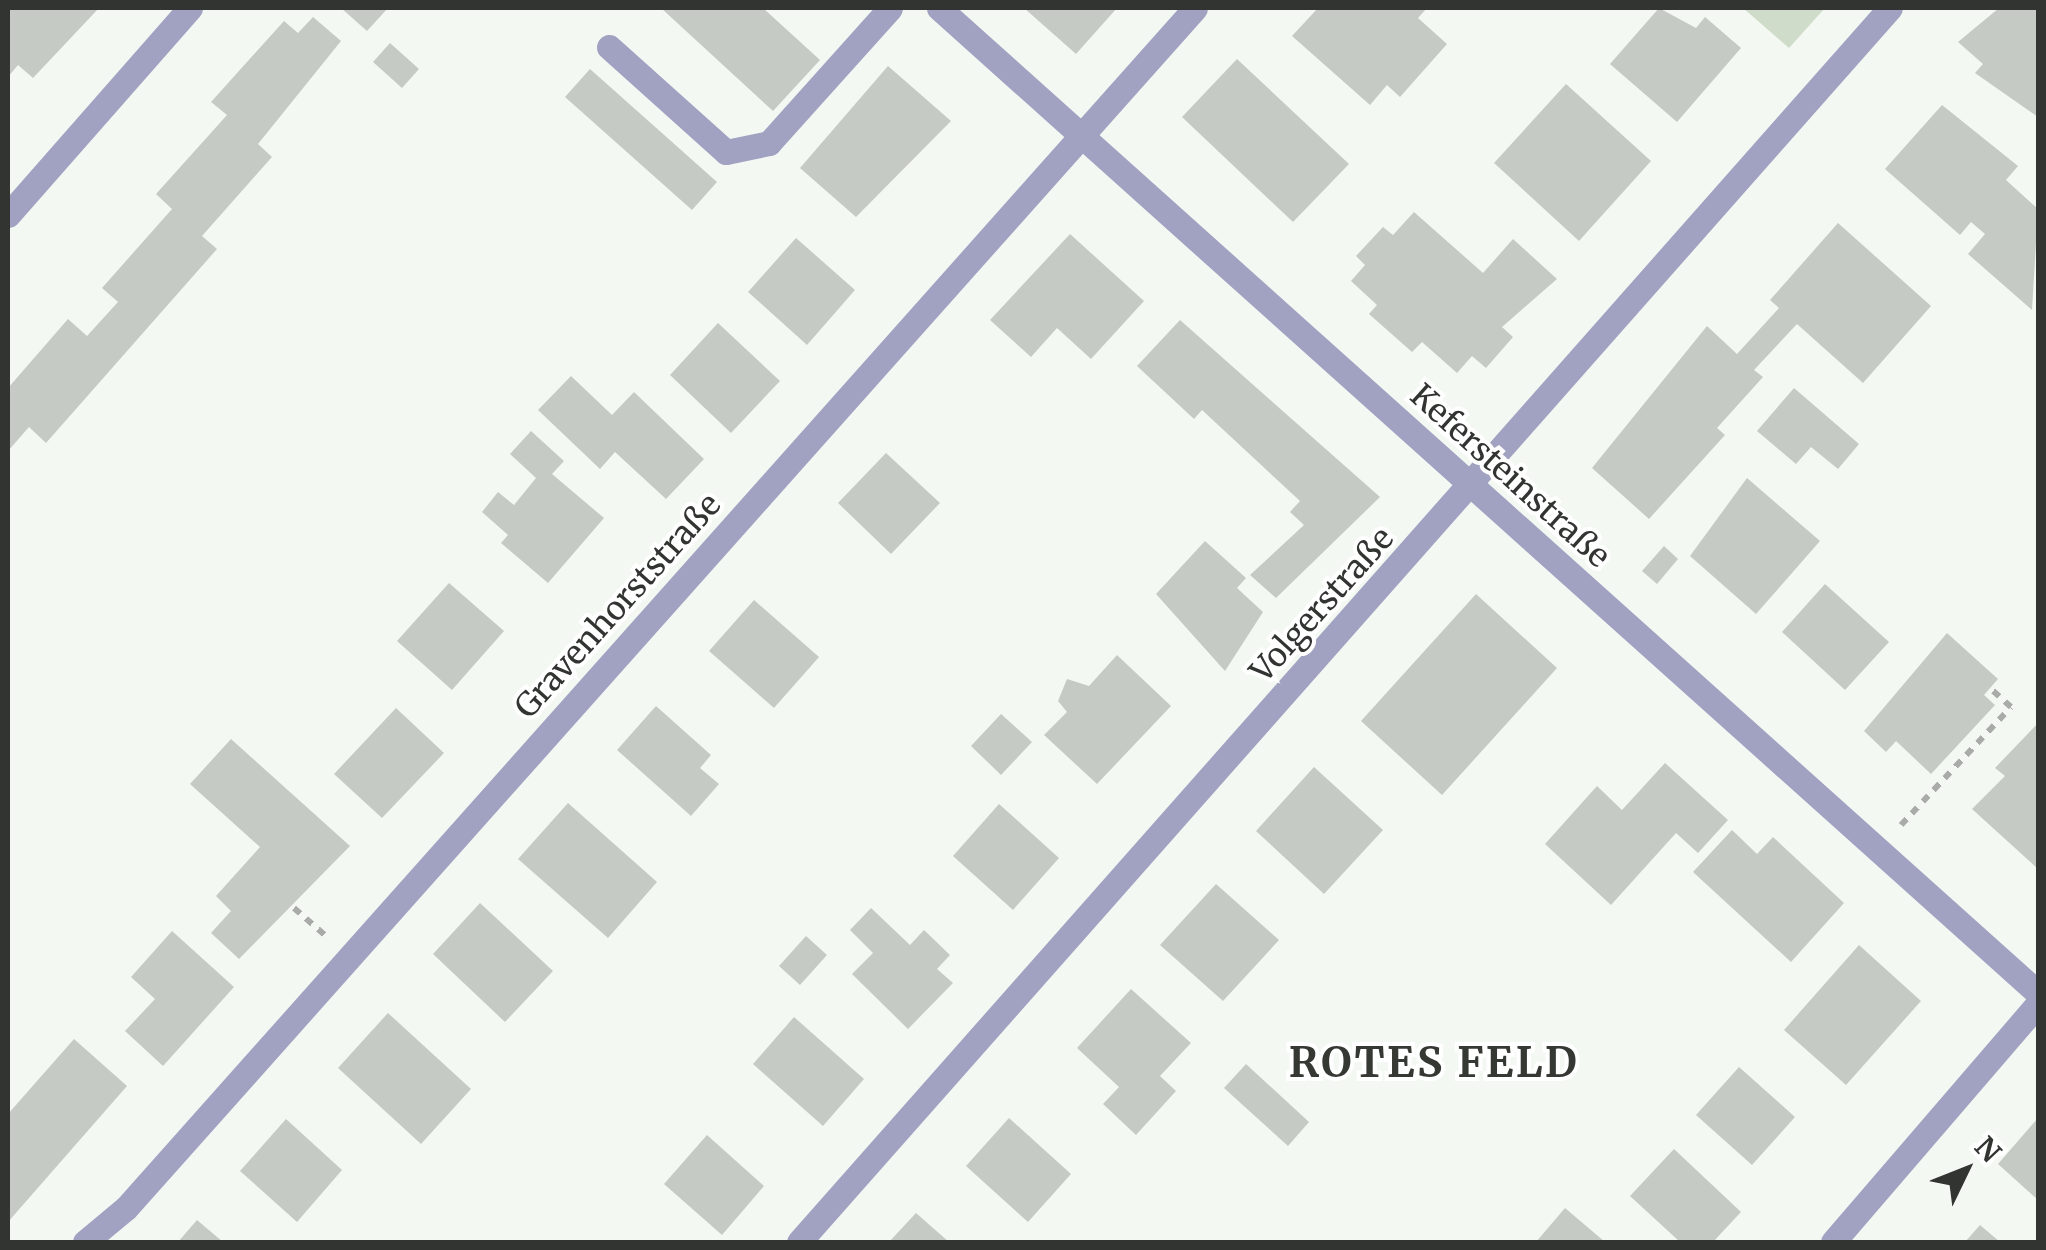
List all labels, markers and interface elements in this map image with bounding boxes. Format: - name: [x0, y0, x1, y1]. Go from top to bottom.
- street label: Kefersteinstraße: [1402, 376, 1618, 576]
- street label: Gravenhorststraße: [507, 486, 729, 726]
- street label: Volgerstraße: [1243, 520, 1401, 690]
- district label: ROTES FELD: [1289, 1037, 1579, 1087]
- north arrow: [1916, 1120, 2016, 1220]
- text: N: [1967, 1129, 2009, 1170]

